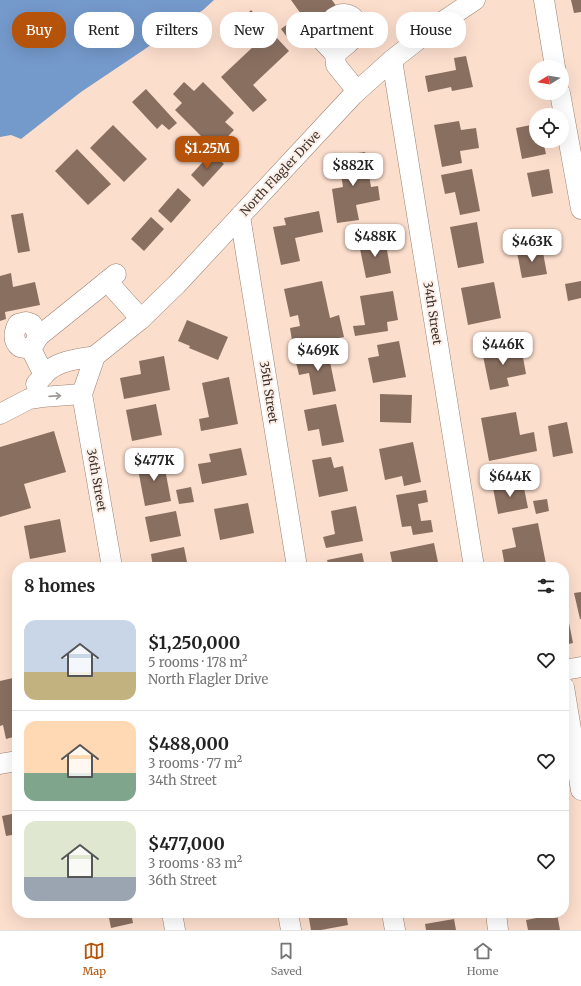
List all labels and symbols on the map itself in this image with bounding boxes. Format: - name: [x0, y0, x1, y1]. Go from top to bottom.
- north arrow: [529, 60, 569, 100]
- street label: North Flagler Drive: [237, 127, 323, 219]
- pin: $1.25M: [174, 136, 240, 170]
- pin: $882K: [325, 153, 381, 187]
- pin: $488K: [347, 224, 403, 258]
- pin: $463K: [504, 229, 560, 263]
- street label: 34th Street: [421, 280, 445, 346]
- pin: $446K: [475, 332, 531, 366]
- pin: $469K: [290, 338, 346, 372]
- street label: 35th Street: [257, 360, 281, 424]
- one-way arrow: [48, 392, 61, 399]
- street label: 36th Street: [84, 447, 110, 513]
- pin: $477K: [126, 448, 182, 482]
- pin: $644K: [482, 464, 538, 498]

